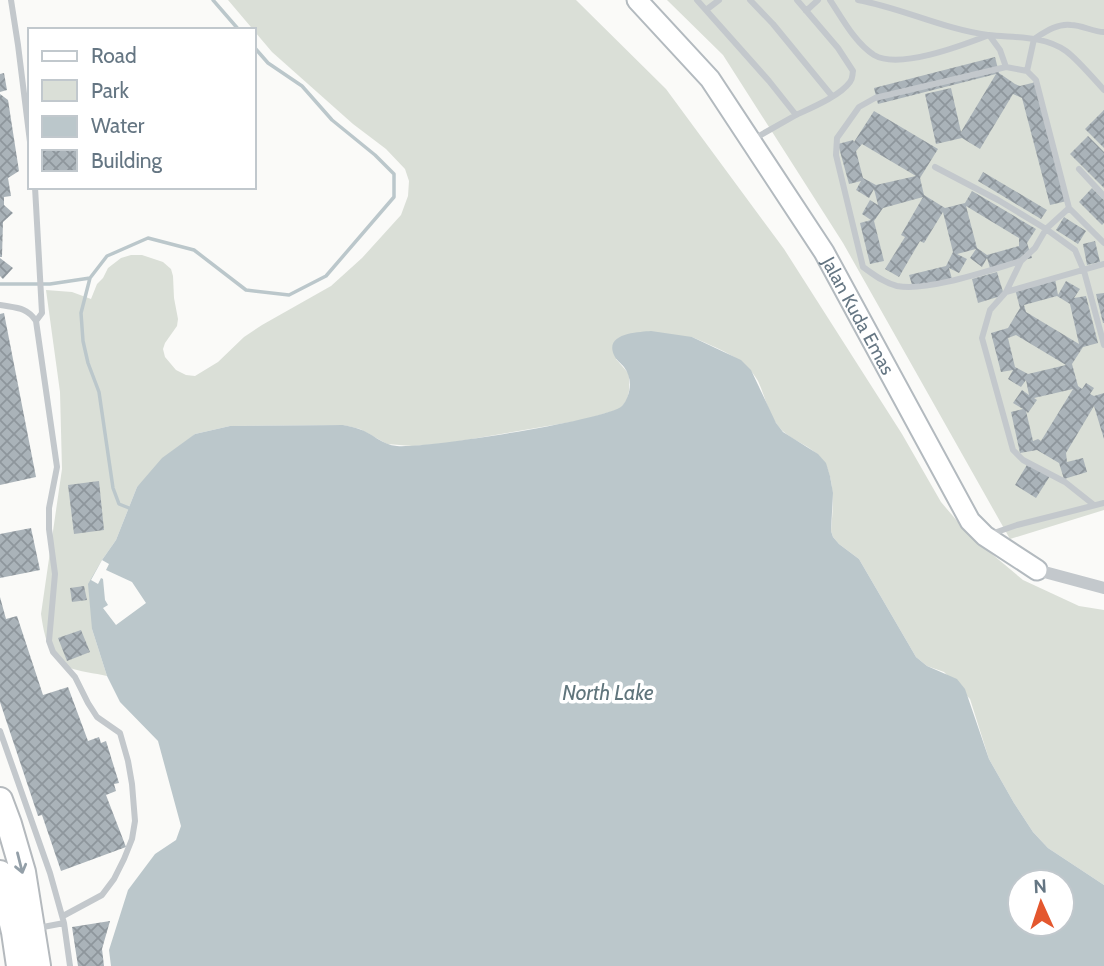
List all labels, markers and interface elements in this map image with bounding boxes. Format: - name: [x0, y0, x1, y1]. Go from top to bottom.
- legend: [28, 28, 256, 189]
- text: Road: [91, 43, 137, 68]
- text: Park: [91, 78, 129, 103]
- text: Water: [91, 113, 145, 138]
- text: Building: [91, 148, 163, 173]
- street label: Jalan Kuda Emas: [817, 252, 900, 378]
- water label: North Lake: [562, 680, 654, 705]
- one-way arrow: [15, 852, 28, 874]
- north arrow: [1006, 868, 1076, 938]
- text: N: [1033, 875, 1047, 898]

